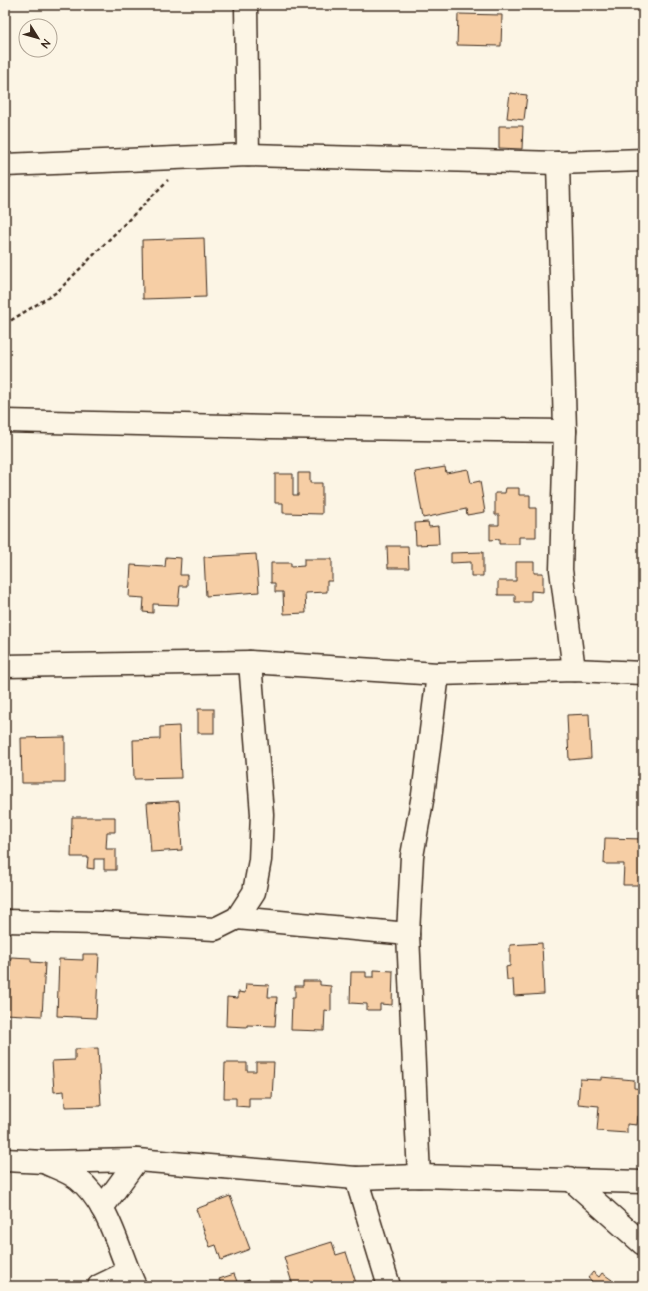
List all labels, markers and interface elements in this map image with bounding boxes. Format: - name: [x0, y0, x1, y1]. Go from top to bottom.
- north arrow: [18, 18, 58, 58]
- text: N: [37, 36, 54, 51]

